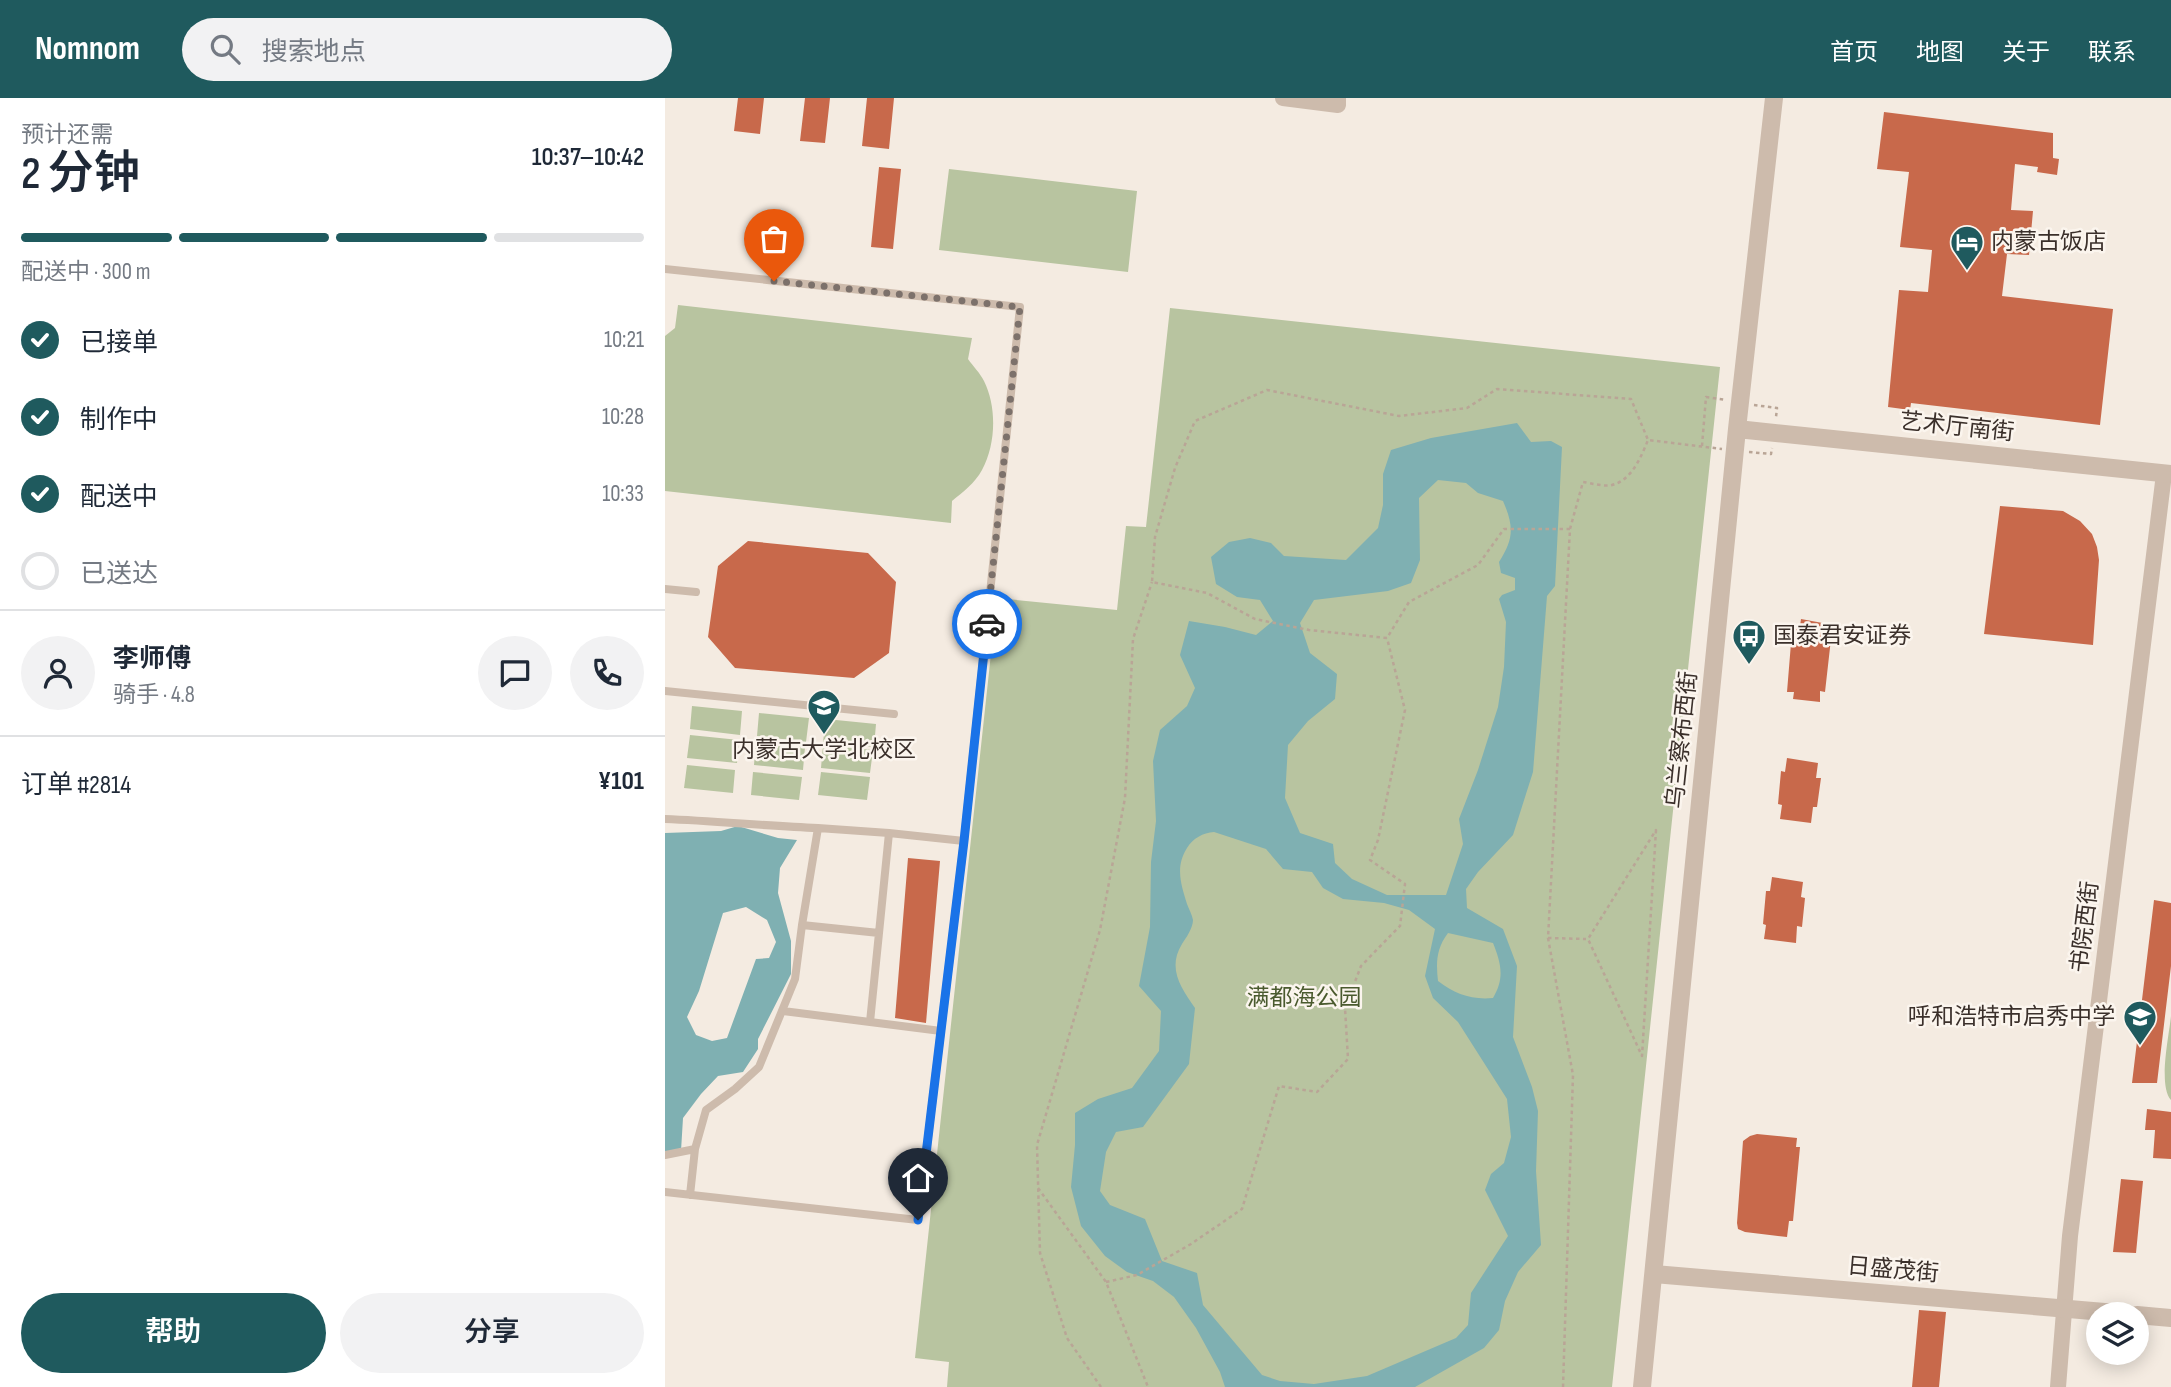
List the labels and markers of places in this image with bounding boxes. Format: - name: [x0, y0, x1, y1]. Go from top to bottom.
- pin: [744, 209, 804, 281]
- hotel icon: 内蒙古饭店: [1948, 223, 1986, 272]
- place label: 内蒙古饭店: [1991, 228, 2106, 256]
- bus stop icon: 国泰君安证券: [1730, 617, 1768, 666]
- place label: 国泰君安证券: [1773, 622, 1911, 650]
- school or university icon: 内蒙古大学北校区: [805, 687, 843, 736]
- place label: 内蒙古大学北校区: [732, 736, 916, 764]
- school or university icon: 呼和浩特市启秀中学: [2121, 998, 2159, 1047]
- place label: 呼和浩特市启秀中学: [1908, 1003, 2115, 1031]
- pin: [888, 1148, 948, 1220]

